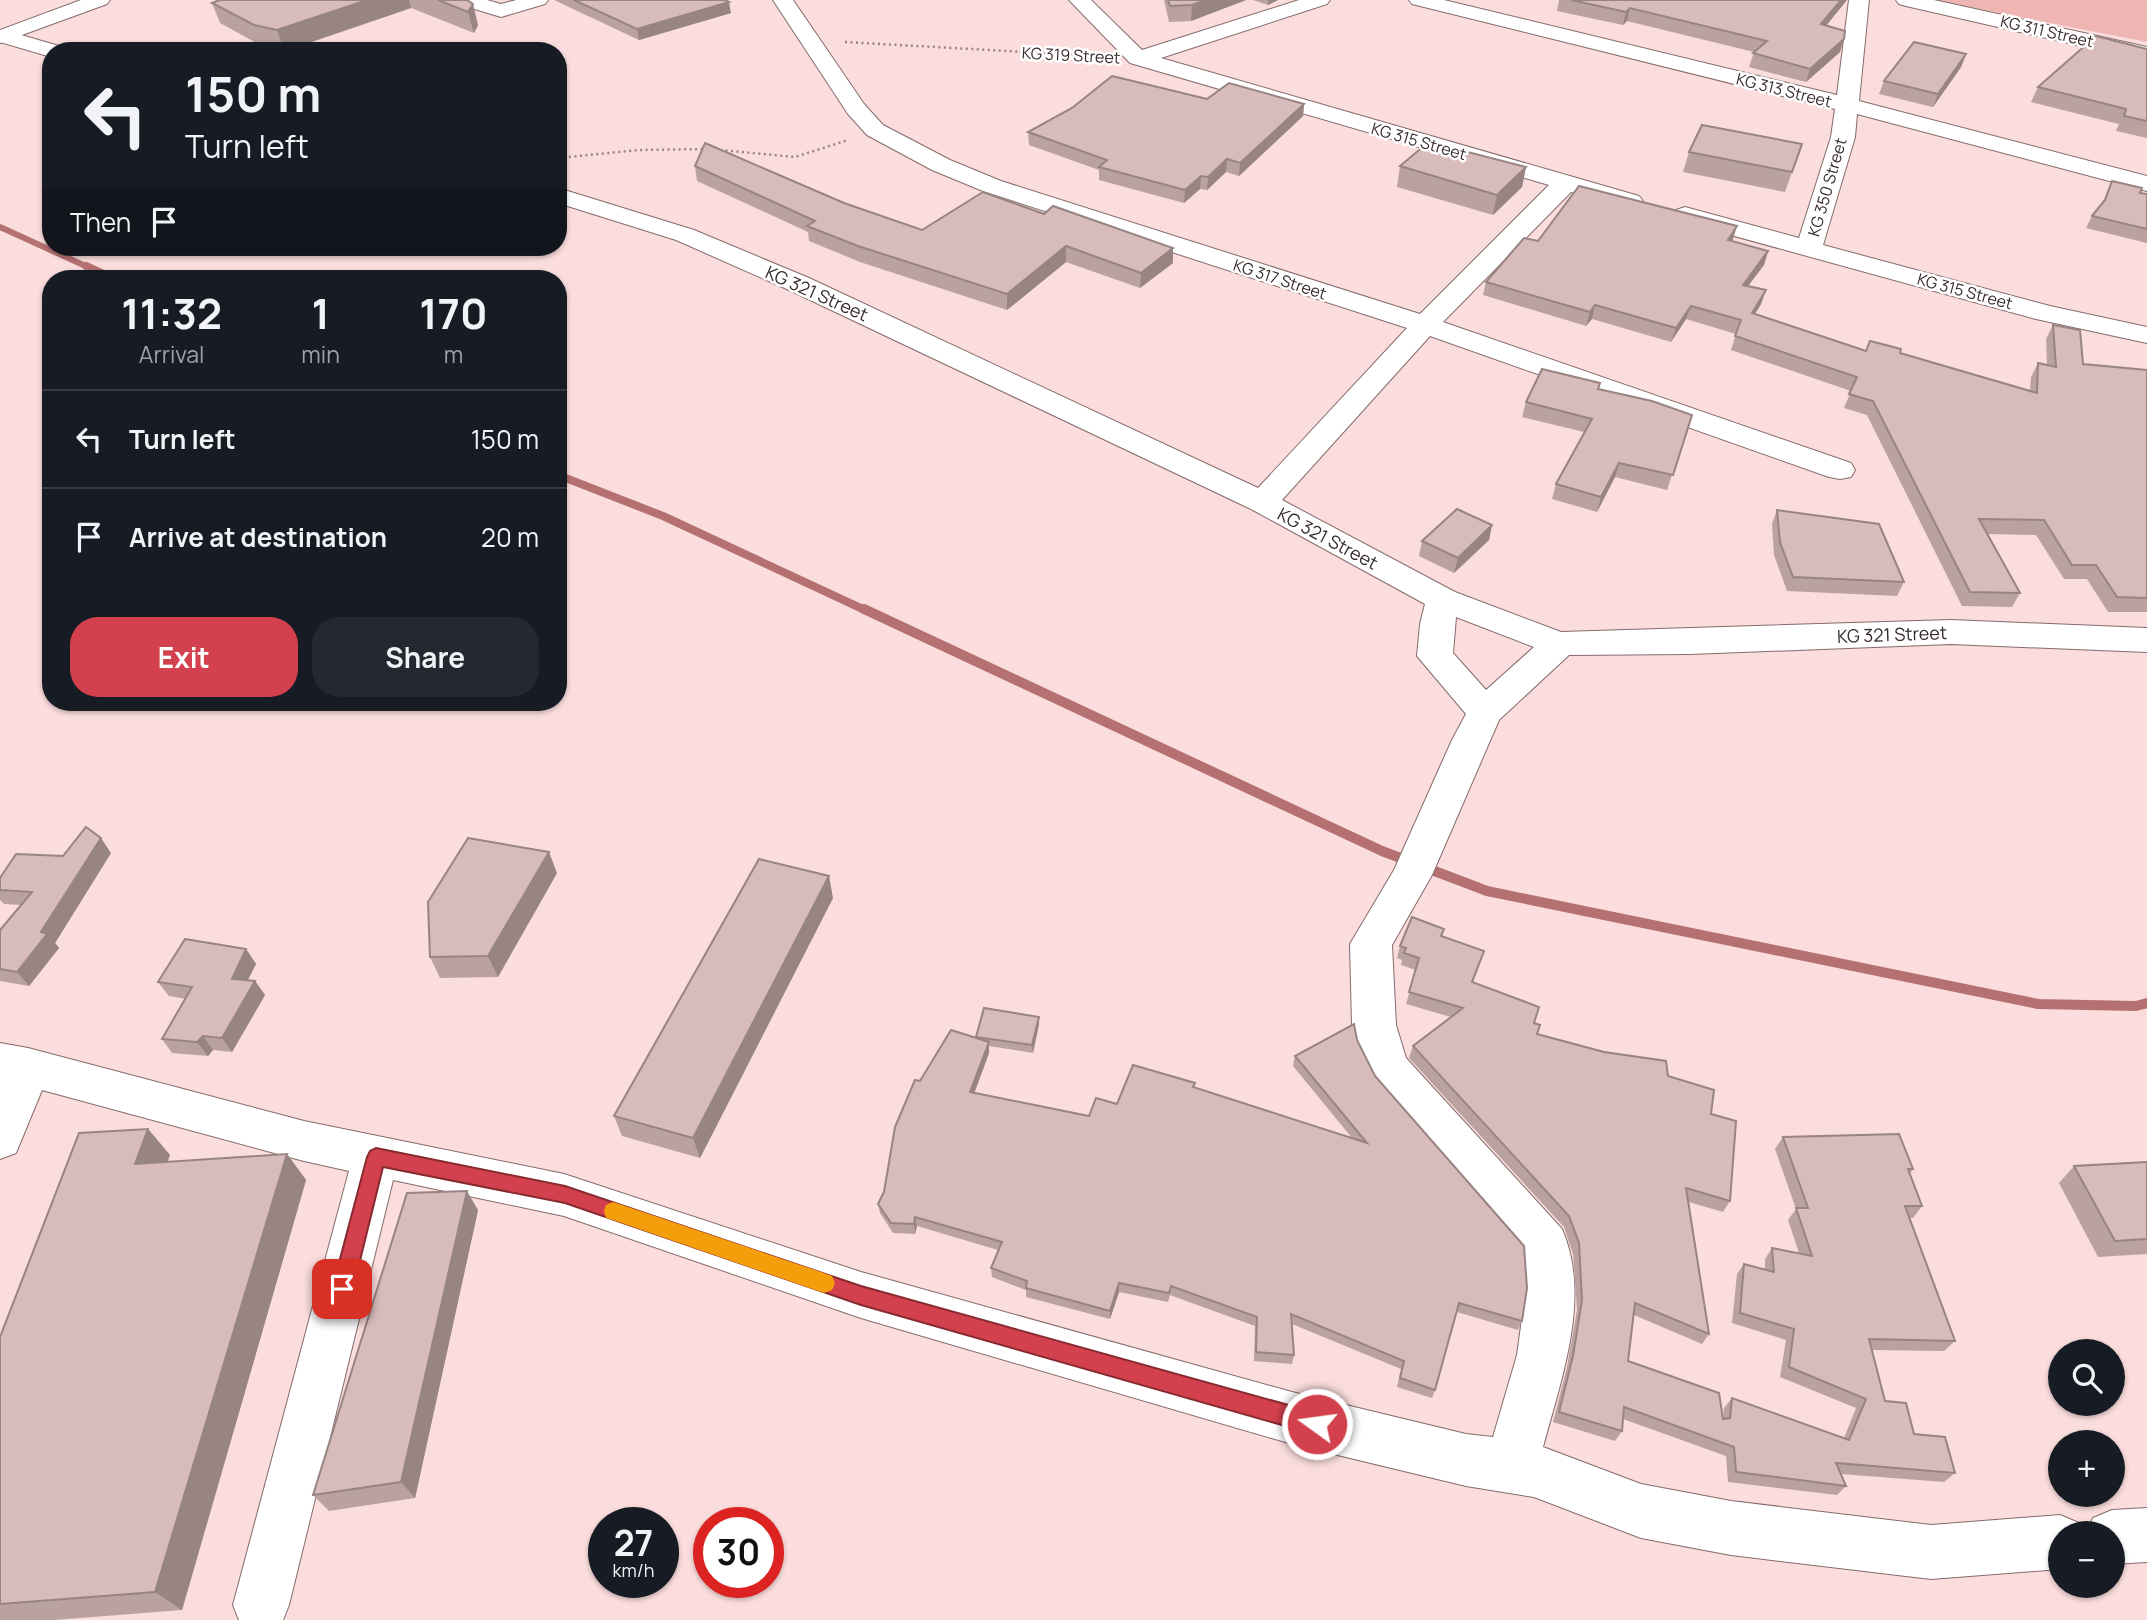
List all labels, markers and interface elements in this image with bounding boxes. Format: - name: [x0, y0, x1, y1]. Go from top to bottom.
- street label: KG 311 Street: [1998, 10, 2096, 52]
- street label: KG 319 Street: [1021, 41, 1121, 69]
- text: 150 m: [185, 60, 321, 127]
- street label: KG 313 Street: [1734, 68, 1834, 112]
- icon: left: [70, 70, 161, 161]
- street label: KG 315 Street: [1369, 117, 1469, 165]
- text: Turn left: [185, 124, 309, 168]
- street label: KG 350 Street: [1802, 135, 1852, 239]
- icon: arrive: [145, 203, 183, 241]
- text: Then: [70, 204, 131, 240]
- street label: KG 317 Street: [1231, 254, 1329, 304]
- street label: KG 321 Street: [762, 260, 872, 326]
- street label: KG 315 Street: [1915, 268, 2015, 314]
- text: 11:32: [121, 284, 222, 342]
- text: 1: [311, 284, 330, 342]
- text: 170: [419, 284, 488, 342]
- text: Arrival: [139, 338, 204, 370]
- text: min: [301, 338, 340, 370]
- text: m: [444, 338, 463, 370]
- icon: left: [70, 420, 108, 458]
- text: Turn left: [129, 421, 236, 457]
- text: 150 m: [471, 421, 539, 457]
- street label: KG 321 Street: [1274, 502, 1382, 574]
- icon: arrive: [70, 518, 108, 556]
- text: Arrive at destination: [129, 519, 387, 555]
- text: 20 m: [481, 519, 539, 555]
- button: Exit: [70, 617, 298, 697]
- button: Share: [312, 617, 539, 697]
- street label: KG 321 Street: [1837, 620, 1947, 648]
- pin: [312, 1259, 372, 1319]
- icon: arrive: [323, 1270, 361, 1308]
- map controls: [2048, 1339, 2125, 1598]
- button: search: [2048, 1339, 2125, 1416]
- position arrow: [1280, 1387, 1354, 1461]
- button: +: [2048, 1430, 2125, 1507]
- speed limit sign: 30: [693, 1507, 784, 1598]
- text: 27: [614, 1519, 653, 1567]
- button: −: [2048, 1521, 2125, 1598]
- text: km/h: [613, 1558, 654, 1582]

